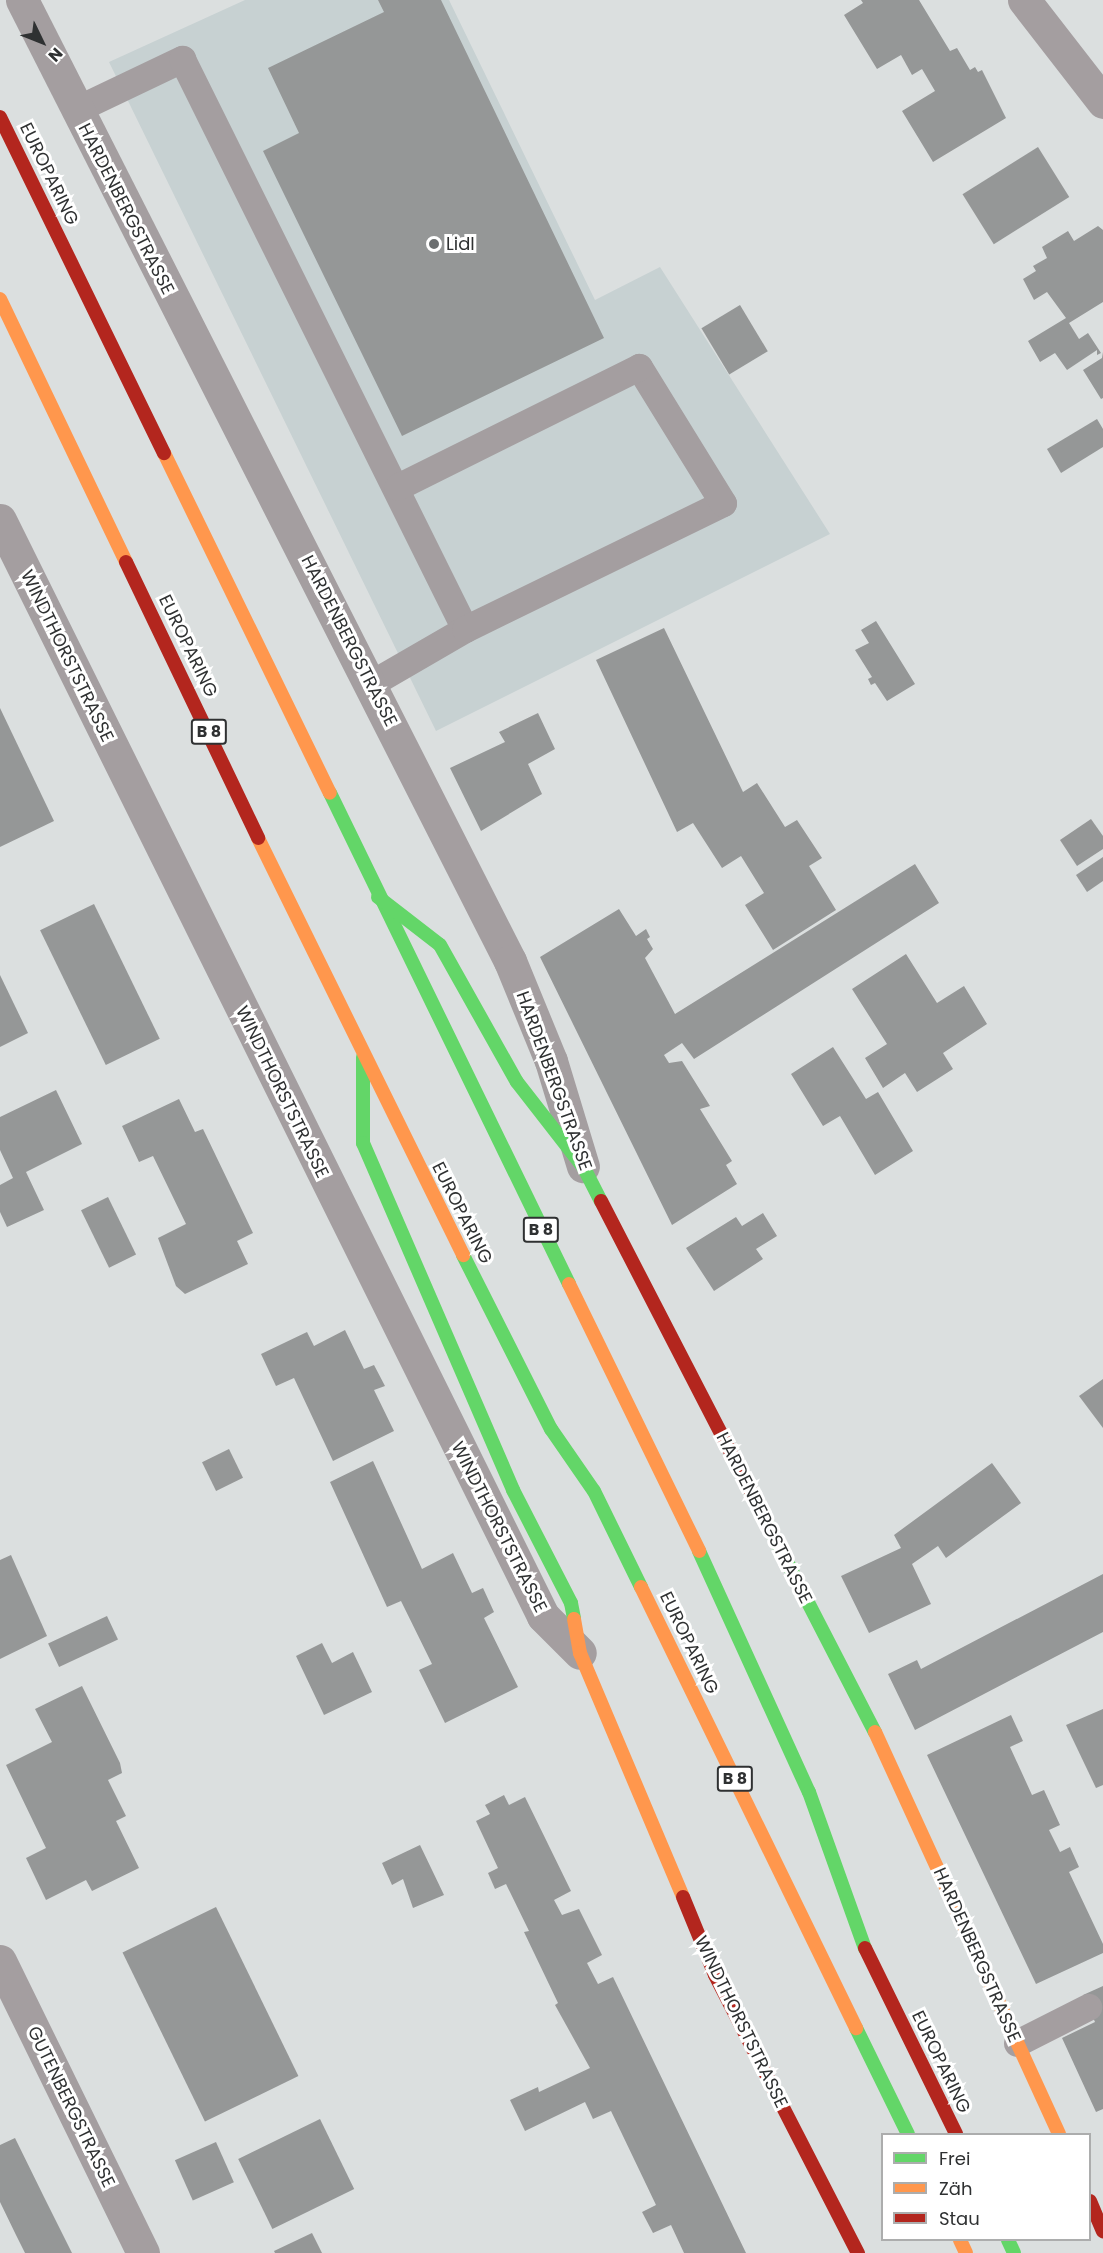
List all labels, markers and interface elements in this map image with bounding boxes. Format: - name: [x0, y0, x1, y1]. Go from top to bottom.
- north arrow: [12, 12, 72, 72]
- text: N: [43, 42, 68, 67]
- street label: EUROPARING: [15, 119, 83, 229]
- street label: HARDENBERGSTRASSE: [73, 120, 179, 298]
- place label: Lidl: [446, 233, 475, 255]
- marker: Lidl: [427, 237, 441, 251]
- street label: HARDENBERGSTRASSE: [296, 552, 402, 730]
- street label: WINDTHORSTSTRASSE: [16, 566, 118, 746]
- street label: EUROPARING: [154, 591, 222, 701]
- road number: B 8: [190, 719, 228, 745]
- street label: HARDENBERGSTRASSE: [512, 988, 596, 1174]
- street label: WINDTHORSTSTRASSE: [231, 1002, 333, 1182]
- street label: EUROPARING: [427, 1159, 497, 1267]
- road number: B 8: [522, 1217, 560, 1243]
- street label: HARDENBERGSTRASSE: [711, 1429, 817, 1607]
- street label: WINDTHORSTSTRASSE: [447, 1438, 551, 1616]
- street label: EUROPARING: [655, 1588, 723, 1698]
- road number: B 8: [716, 1766, 754, 1792]
- street label: HARDENBERGSTRASSE: [929, 1864, 1025, 2046]
- street label: WINDTHORSTSTRASSE: [690, 1932, 792, 2112]
- street label: EUROPARING: [907, 2007, 975, 2117]
- street label: GUTENBERGSTRASSE: [23, 2023, 119, 2191]
- legend: [881, 2133, 1091, 2241]
- text: Frei: [939, 2146, 970, 2171]
- text: Zäh: [939, 2176, 972, 2201]
- text: Stau: [939, 2206, 980, 2231]

